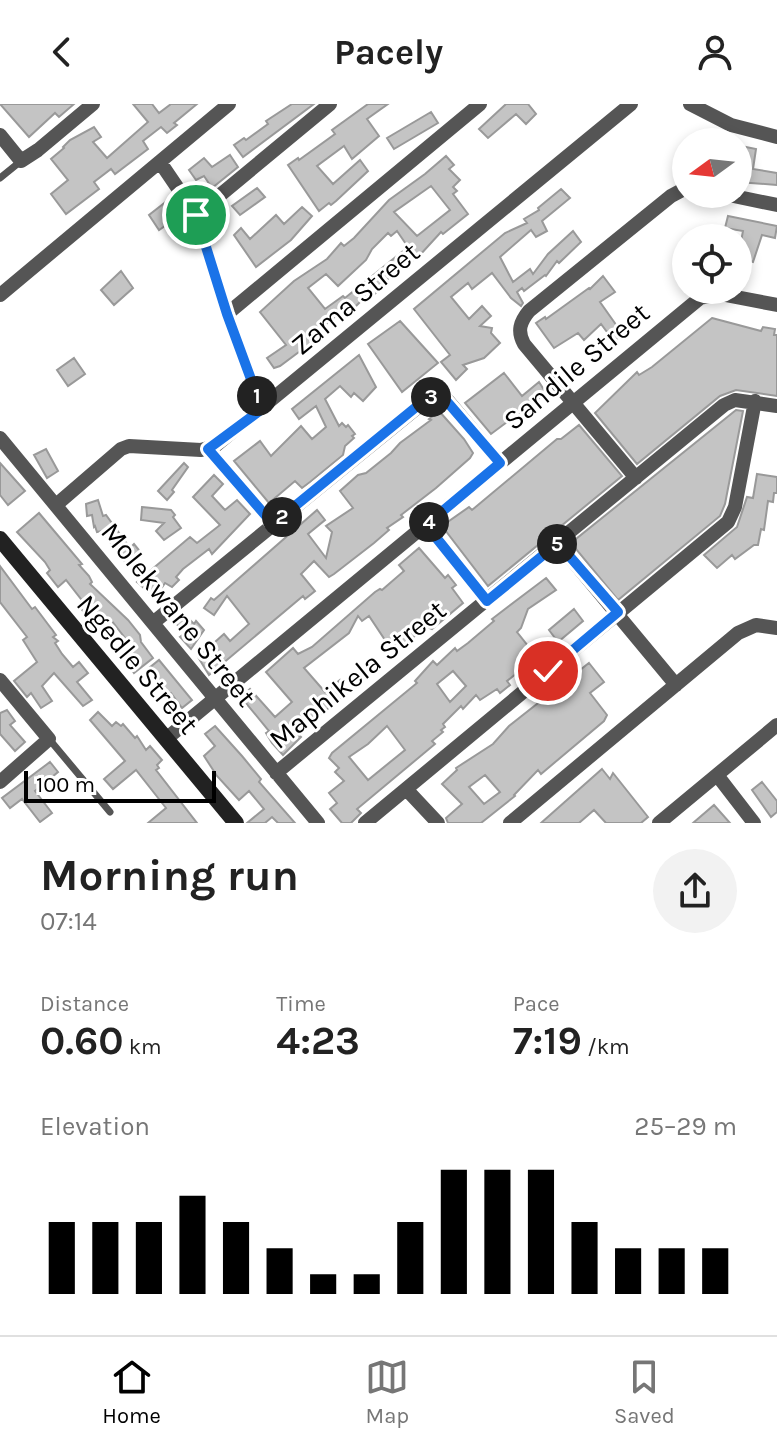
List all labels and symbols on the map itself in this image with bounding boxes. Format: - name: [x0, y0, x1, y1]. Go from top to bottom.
- north arrow: [672, 128, 752, 208]
- pin: [162, 181, 230, 249]
- street label: Zama Street: [285, 235, 426, 362]
- street label: Sandile Street: [497, 296, 656, 437]
- pin: 1: [237, 376, 277, 416]
- pin: 3: [411, 377, 451, 417]
- pin: 2: [262, 497, 302, 537]
- pin: 4: [409, 502, 449, 542]
- street label: Molekwane Street: [94, 516, 263, 713]
- pin: 5: [537, 524, 577, 564]
- street label: Ngedle Street: [70, 588, 205, 741]
- street label: Maphikela Street: [262, 593, 452, 756]
- pin: [514, 637, 582, 705]
- scale bar: [24, 767, 216, 803]

